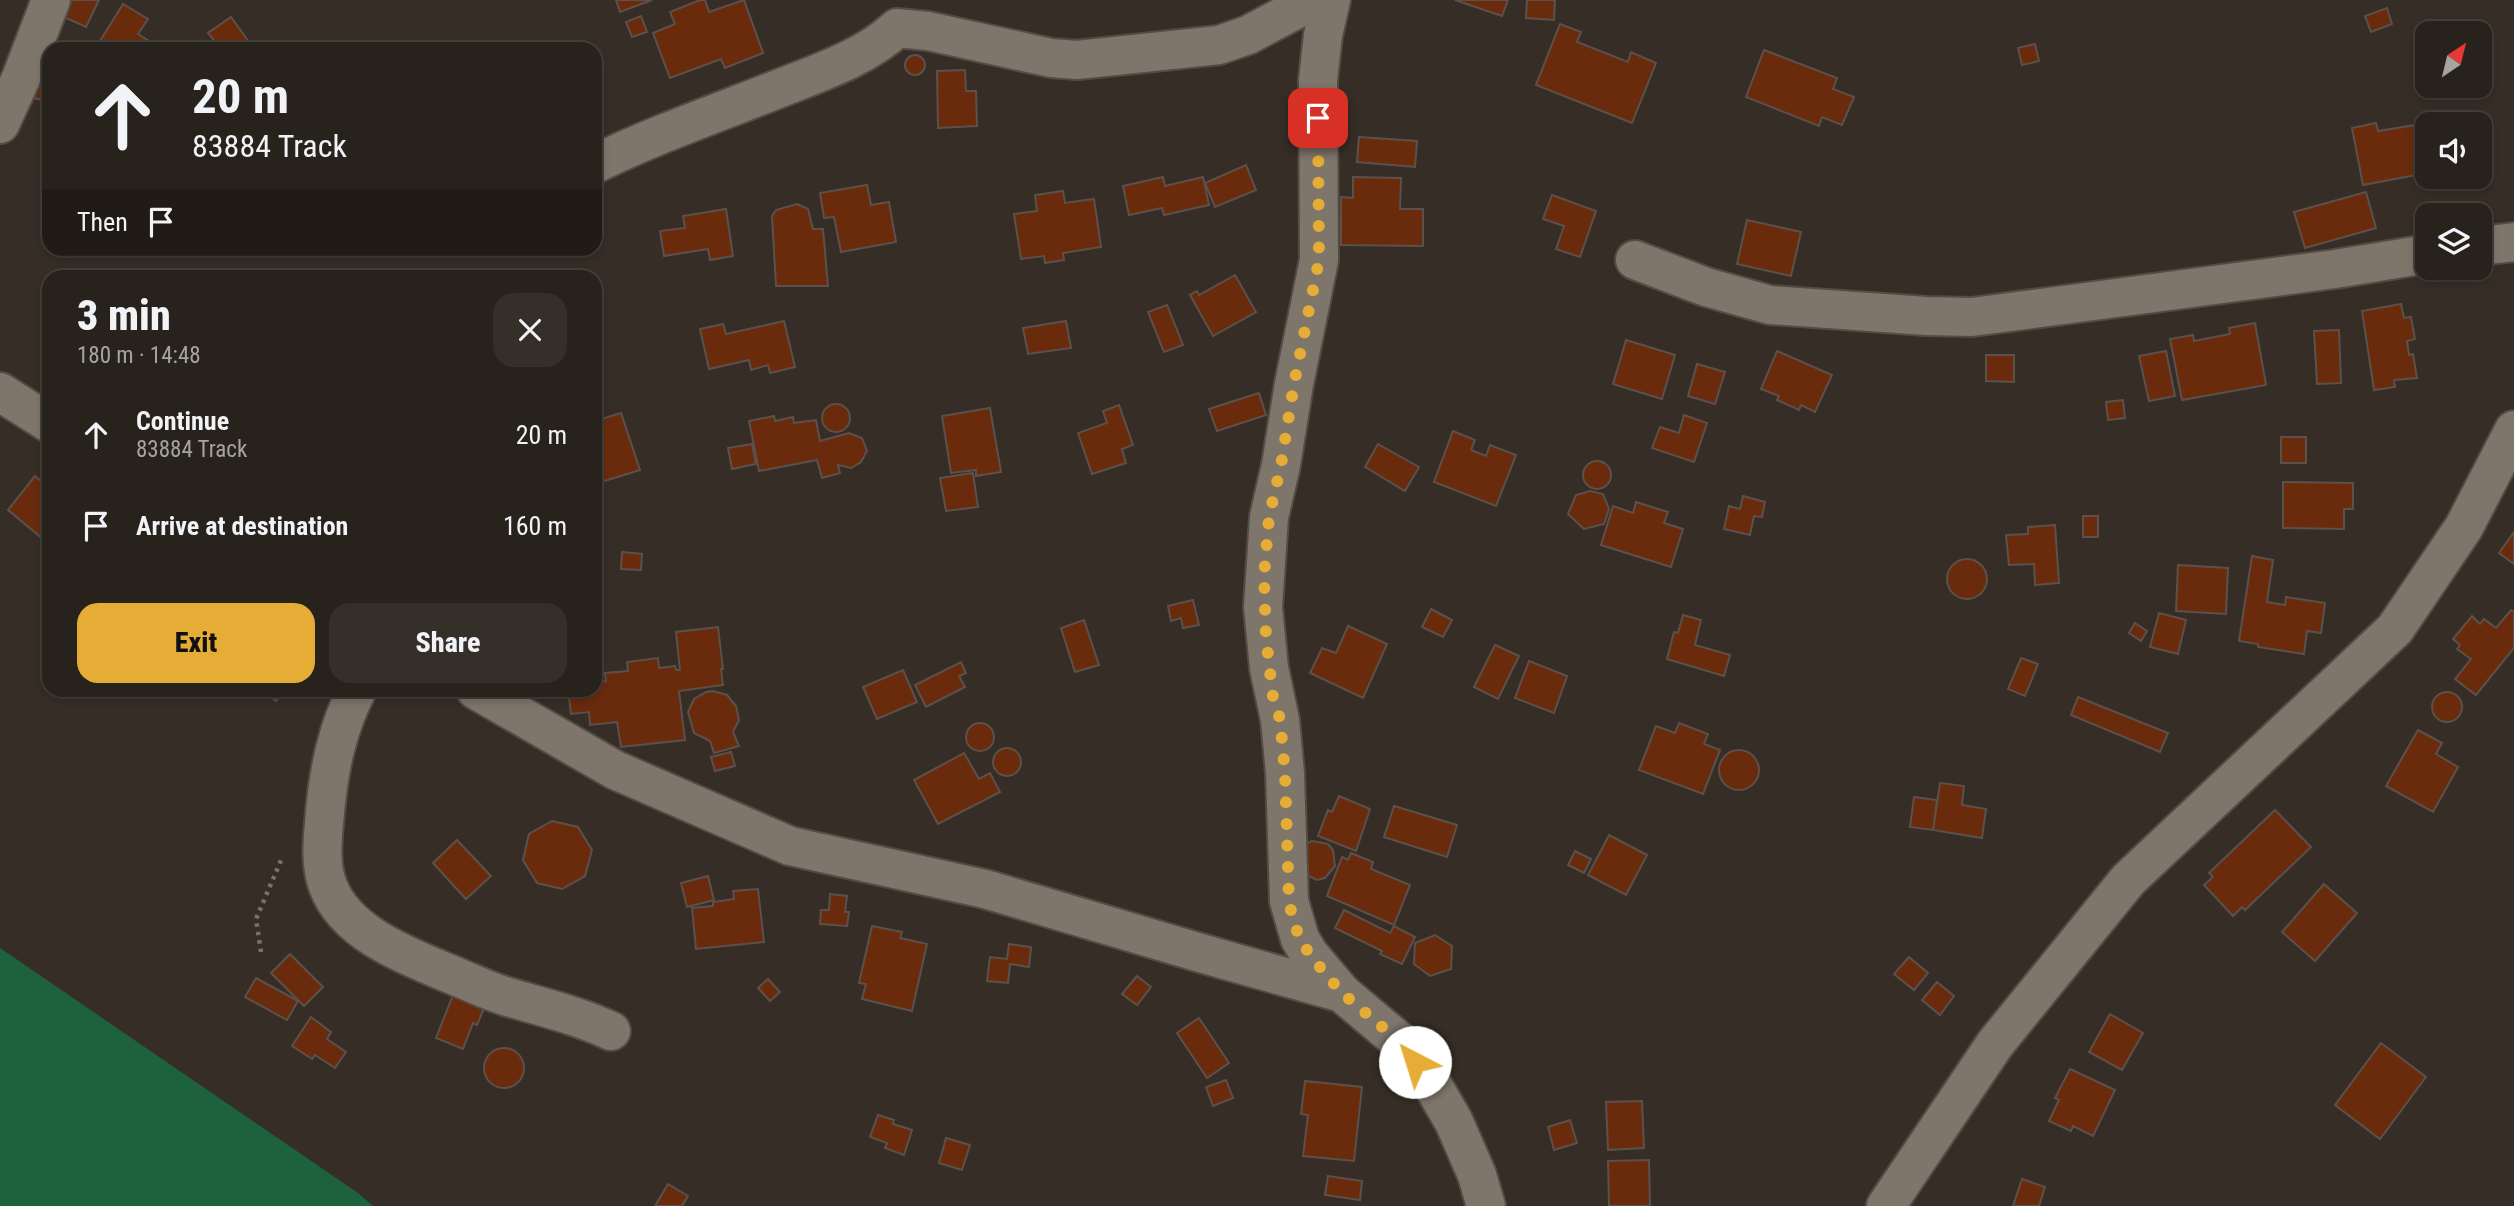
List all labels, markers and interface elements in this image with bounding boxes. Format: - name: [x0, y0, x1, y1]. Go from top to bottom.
- north arrow: [2415, 21, 2492, 98]
- map controls: [2415, 21, 2492, 280]
- text: 20 m: [192, 68, 289, 125]
- icon: ahead: [77, 70, 168, 161]
- pin: [1288, 88, 1348, 148]
- icon: arrive: [1299, 99, 1337, 137]
- button: sound: [2415, 112, 2492, 189]
- text: 83884 Track: [192, 127, 347, 165]
- icon: arrive: [142, 203, 180, 241]
- button: layers: [2415, 203, 2492, 280]
- text: Then: [77, 207, 128, 237]
- text: 3 min: [77, 291, 171, 340]
- button: close: [493, 293, 567, 367]
- text: 180 m · 14:48: [77, 342, 201, 369]
- text: Continue: [136, 406, 229, 436]
- icon: ahead: [77, 416, 115, 454]
- text: 20 m: [516, 420, 567, 450]
- text: 83884 Track: [136, 436, 247, 463]
- icon: arrive: [77, 507, 115, 545]
- text: Arrive at destination: [136, 511, 348, 541]
- text: 160 m: [503, 511, 567, 541]
- button: Exit: [77, 603, 315, 683]
- button: Share: [329, 603, 567, 683]
- position arrow: [1378, 1025, 1452, 1099]

